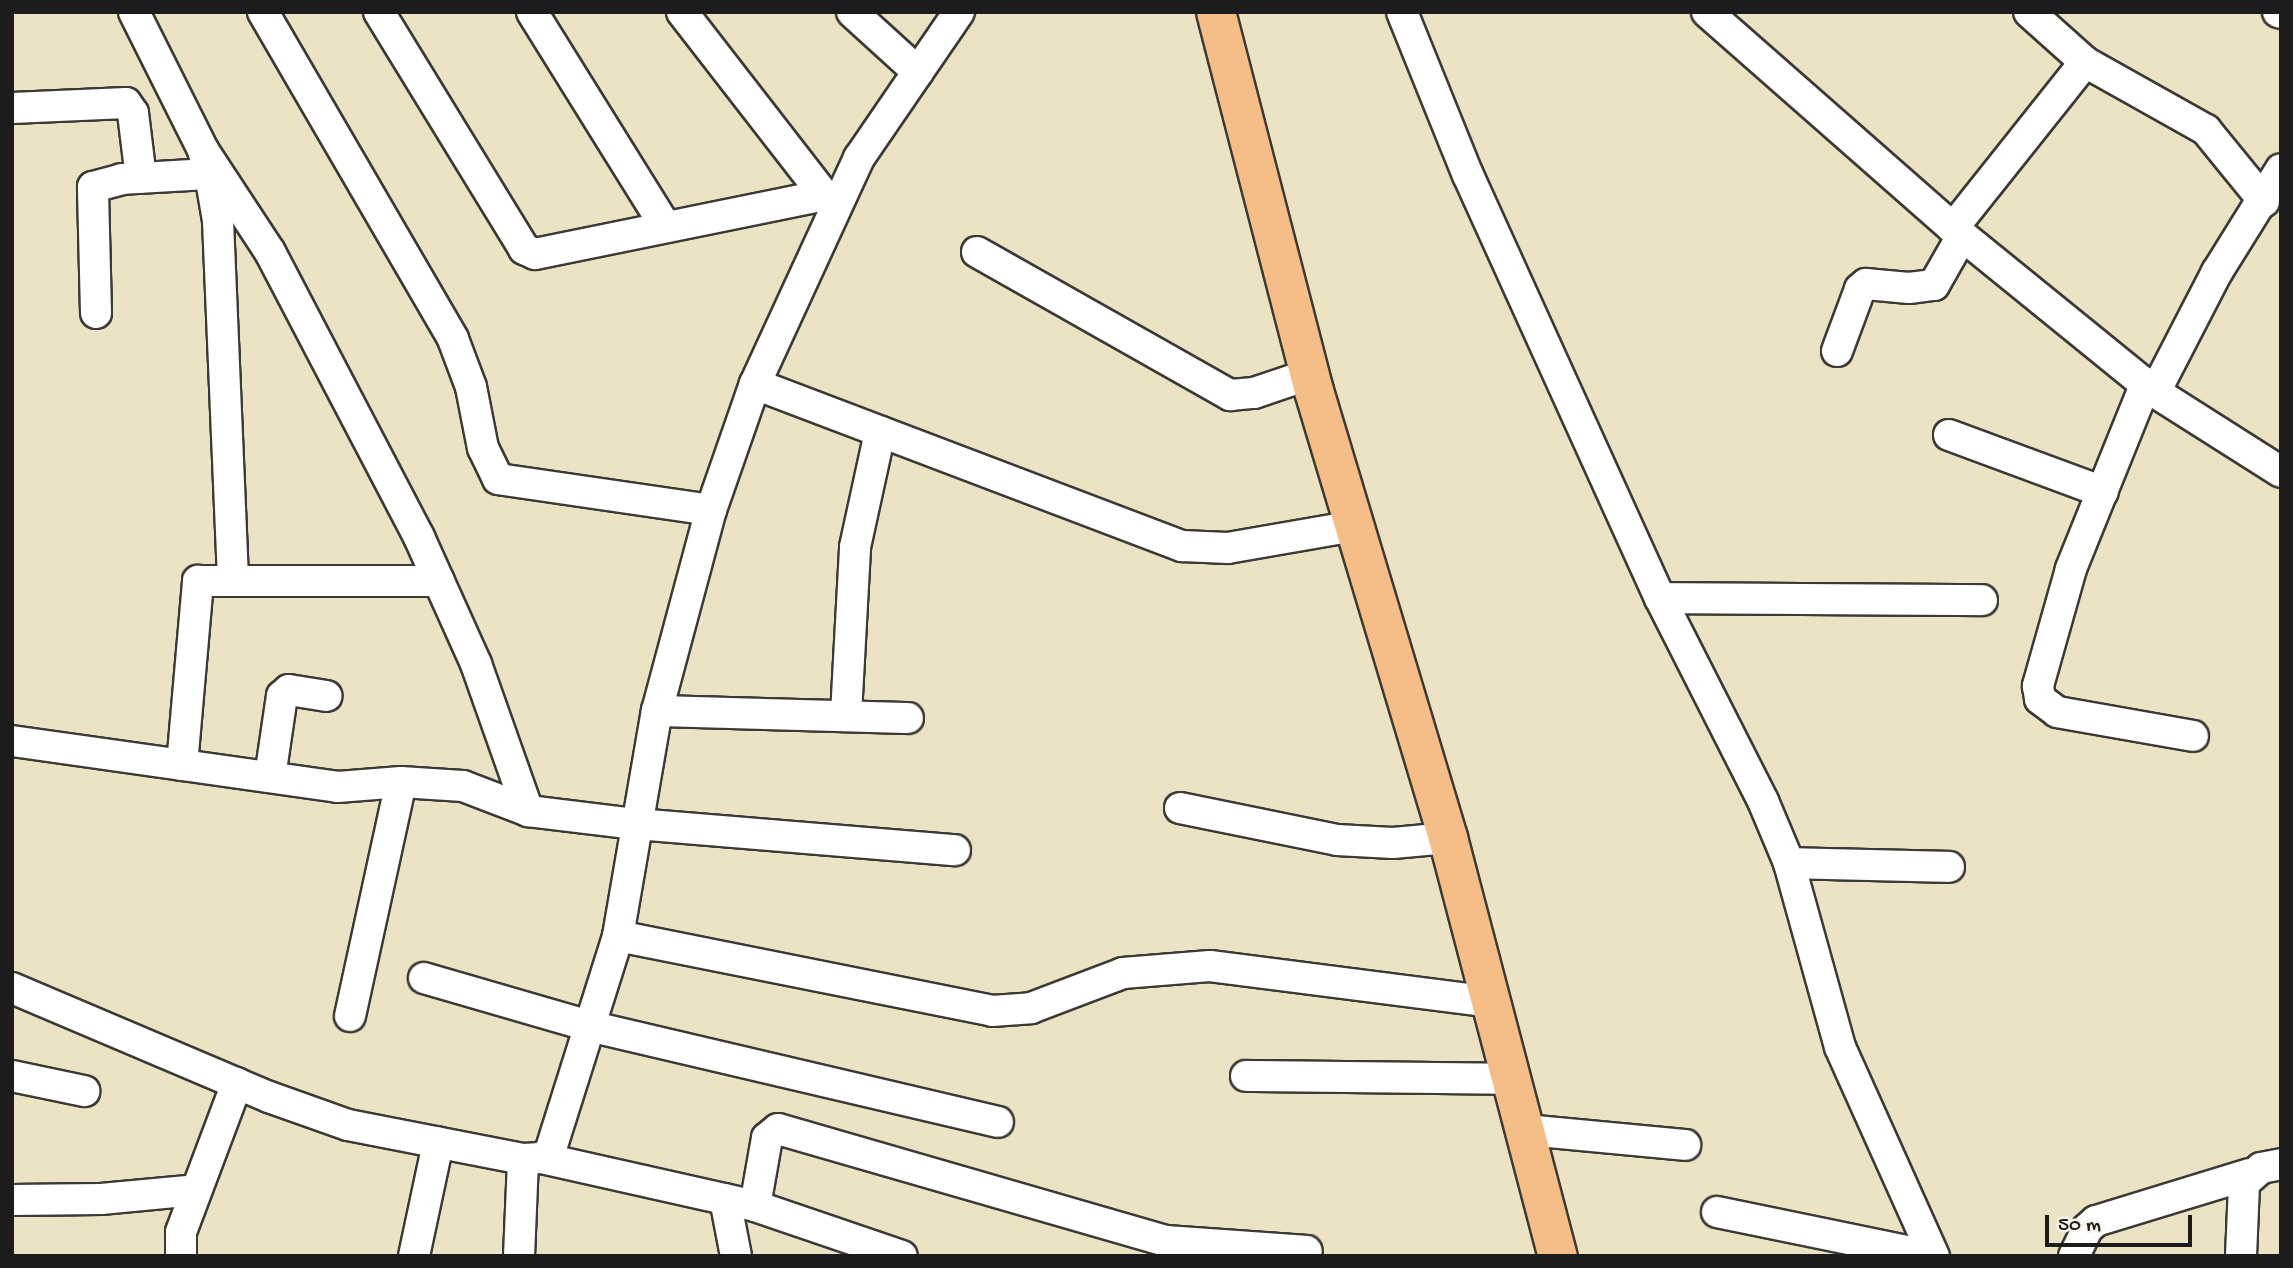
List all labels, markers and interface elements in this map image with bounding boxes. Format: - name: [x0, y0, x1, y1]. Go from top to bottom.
- scale bar: [2048, 1202, 2195, 1246]
- text: 50 m: [2058, 1214, 2101, 1239]

